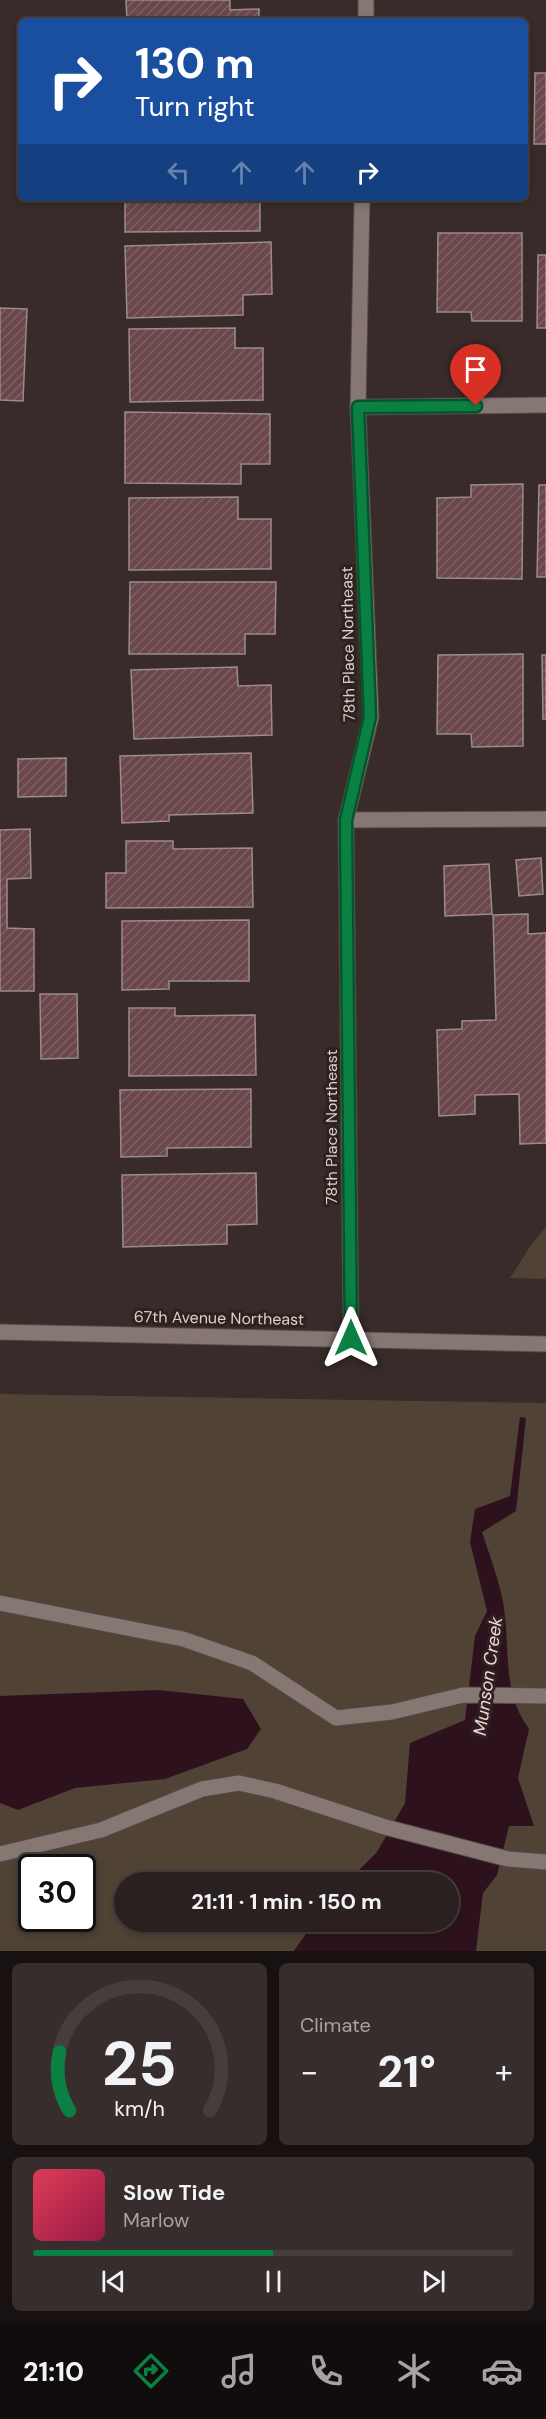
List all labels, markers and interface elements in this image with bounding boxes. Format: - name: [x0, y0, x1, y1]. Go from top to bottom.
- text: 130 m: [135, 36, 255, 91]
- icon: right: [36, 42, 114, 120]
- text: Turn right: [135, 89, 255, 124]
- icon: left: [162, 156, 195, 189]
- icon: ahead: [225, 156, 258, 189]
- icon: ahead: [288, 156, 321, 189]
- icon: right: [351, 156, 384, 189]
- pin: [450, 344, 501, 406]
- icon: arrive: [459, 353, 492, 386]
- street label: 78th Place Northeast: [336, 566, 360, 722]
- street label: 78th Place Northeast: [321, 1049, 342, 1205]
- street label: 67th Avenue Northeast: [134, 1306, 304, 1330]
- position arrow: [319, 1306, 383, 1370]
- water label: Munson Creek: [468, 1614, 508, 1737]
- speed limit sign: 30: [18, 1854, 96, 1932]
- text: 21:11 · 1 min · 150 m: [191, 1887, 382, 1916]
- text: Climate: [300, 2012, 371, 2038]
- text: 25: [102, 2023, 177, 2104]
- text: 21°: [377, 2042, 436, 2101]
- text: −: [300, 2050, 318, 2093]
- text: +: [495, 2050, 513, 2093]
- text: km/h: [114, 2095, 165, 2123]
- text: Slow Tide: [123, 2178, 225, 2207]
- text: Marlow: [123, 2207, 189, 2233]
- icon: previous: [97, 2265, 130, 2298]
- icon: pause: [257, 2265, 290, 2298]
- icon: next: [417, 2265, 450, 2298]
- icon: directions: [130, 2350, 172, 2392]
- icon: music: [218, 2350, 260, 2392]
- icon: phone: [305, 2350, 347, 2392]
- icon: climate: [393, 2350, 435, 2392]
- icon: car: [481, 2350, 523, 2392]
- text: 21:10: [23, 2354, 84, 2389]

